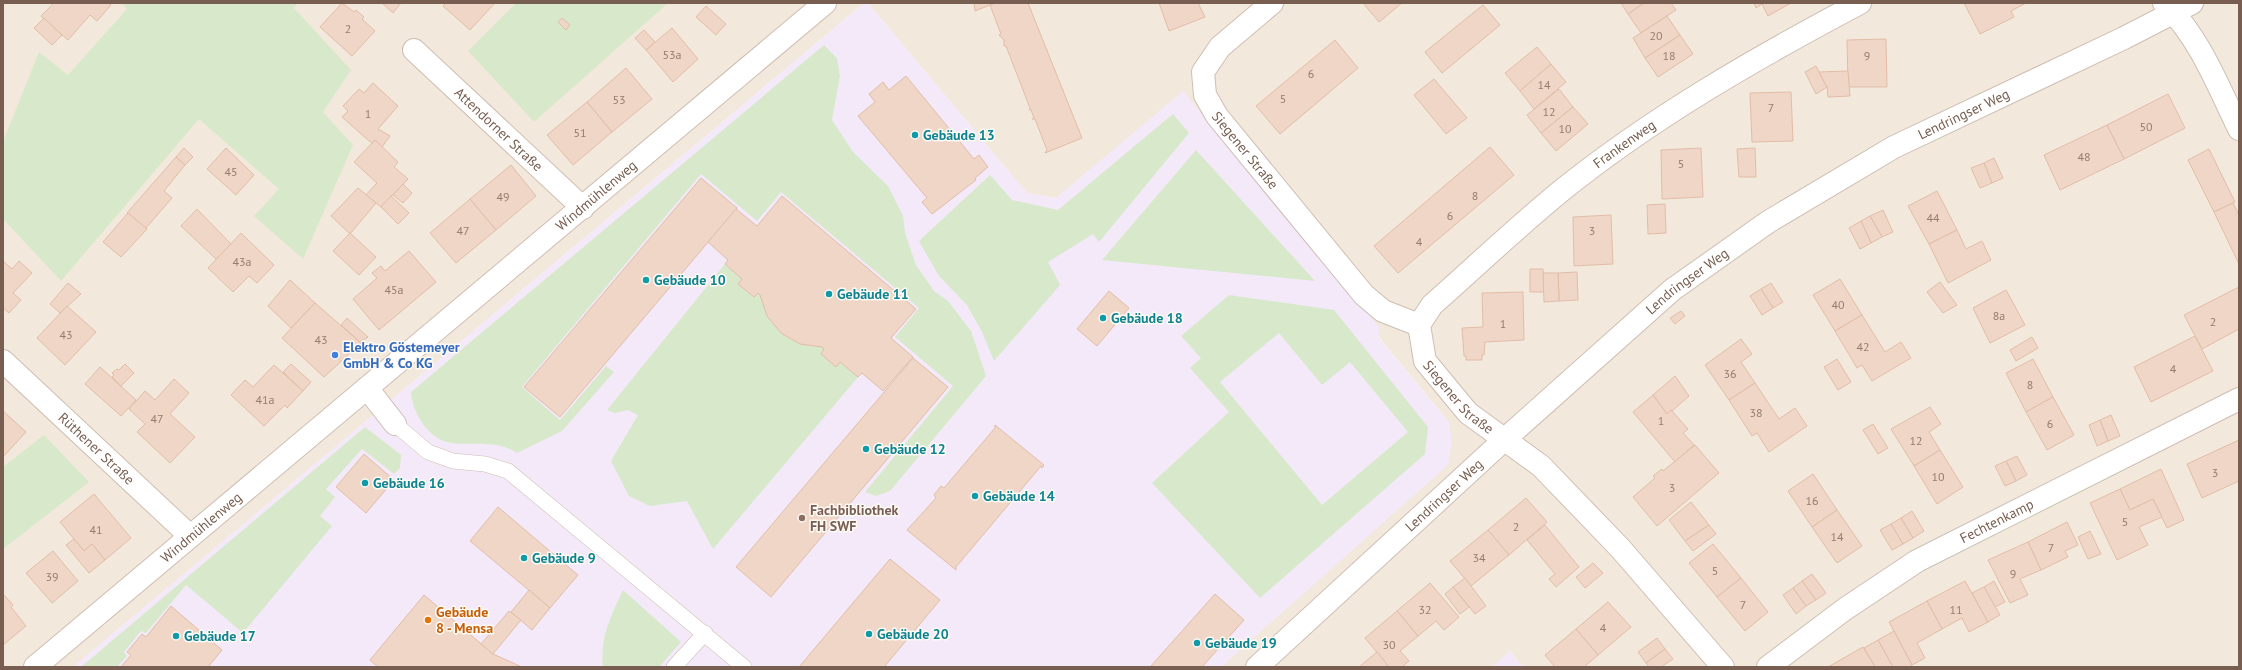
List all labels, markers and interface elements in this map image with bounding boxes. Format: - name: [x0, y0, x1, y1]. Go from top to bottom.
- house number: 2: [345, 21, 351, 36]
- house number: 20: [1649, 28, 1663, 43]
- house number: 53a: [662, 47, 682, 62]
- house number: 18: [1662, 48, 1676, 63]
- house number: 9: [1864, 48, 1870, 63]
- house number: 6: [1308, 66, 1314, 81]
- house number: 14: [1537, 77, 1551, 92]
- street label: Attendorner Straße: [451, 84, 547, 175]
- street label: Lendringser Weg: [1915, 85, 2012, 143]
- house number: 5: [1280, 91, 1286, 106]
- house number: 53: [612, 92, 626, 107]
- house number: 7: [1768, 100, 1774, 115]
- house number: 12: [1542, 104, 1556, 119]
- house number: 1: [365, 106, 371, 121]
- street label: Siegener Straße: [1208, 108, 1282, 193]
- street label: Frankenweg: [1589, 116, 1659, 172]
- house number: 50: [2139, 119, 2153, 134]
- house number: 10: [1558, 121, 1572, 136]
- house number: 51: [573, 125, 587, 140]
- place label: Gebäude 13: [923, 126, 995, 144]
- marker: Gebäude 13: [910, 130, 920, 140]
- house number: 48: [2077, 149, 2091, 164]
- street label: Windmühlenweg: [552, 156, 640, 235]
- house number: 5: [1678, 156, 1684, 171]
- house number: 45: [224, 164, 238, 179]
- house number: 8: [1472, 188, 1478, 203]
- house number: 49: [496, 189, 510, 204]
- house number: 6: [1447, 208, 1453, 223]
- house number: 44: [1926, 210, 1940, 225]
- house number: 47: [456, 223, 470, 238]
- house number: 3: [1589, 223, 1595, 238]
- house number: 4: [1416, 234, 1423, 249]
- street label: Lendringser Weg: [1642, 244, 1732, 318]
- house number: 43a: [232, 254, 252, 269]
- place label: Gebäude 10: [654, 271, 726, 289]
- marker: Gebäude 10: [641, 275, 651, 285]
- house number: 45a: [384, 282, 404, 297]
- place label: Gebäude 11: [837, 285, 909, 303]
- marker: Gebäude 11: [824, 289, 834, 299]
- house number: 40: [1831, 297, 1845, 312]
- house number: 8a: [1993, 308, 2005, 323]
- place label: Gebäude 18: [1111, 309, 1183, 327]
- marker: Gebäude 18: [1098, 313, 1108, 323]
- house number: 2: [2210, 314, 2216, 329]
- house number: 1: [1500, 316, 1506, 331]
- house number: 43: [59, 327, 73, 342]
- house number: 43: [314, 332, 328, 347]
- place label: Elektro Göstemeyer GmbH & Co KG: [343, 338, 460, 372]
- house number: 42: [1856, 339, 1870, 354]
- marker: Elektro Göstemeyer GmbH & Co KG: [330, 350, 340, 360]
- street label: Siegener Straße: [1419, 357, 1497, 438]
- house number: 4: [2170, 361, 2177, 376]
- house number: 36: [1723, 366, 1737, 381]
- house number: 8: [2027, 377, 2033, 392]
- house number: 41a: [255, 392, 275, 407]
- house number: 38: [1749, 405, 1763, 420]
- street label: Rüthener Straße: [55, 408, 138, 488]
- house number: 47: [150, 411, 164, 426]
- house number: 1: [1658, 413, 1664, 428]
- house number: 6: [2047, 416, 2053, 431]
- house number: 12: [1909, 433, 1923, 448]
- place label: Gebäude 12: [874, 440, 946, 458]
- marker: Gebäude 12: [861, 444, 871, 454]
- street label: Lendringser Weg: [1401, 455, 1487, 535]
- house number: 3: [2212, 465, 2218, 480]
- house number: 10: [1931, 469, 1945, 484]
- place label: Gebäude 16: [373, 474, 445, 492]
- marker: Gebäude 16: [360, 478, 370, 488]
- house number: 3: [1669, 480, 1675, 495]
- place label: Gebäude 14: [983, 487, 1055, 505]
- street label: Windmühlenweg: [157, 488, 245, 567]
- marker: Gebäude 14: [970, 491, 980, 501]
- house number: 16: [1805, 493, 1819, 508]
- street label: Fechtenkamp: [1957, 495, 2036, 547]
- place label: Fachbibliothek FH SWF: [810, 501, 899, 535]
- marker: Fachbibliothek FH SWF: [797, 513, 807, 523]
- house number: 5: [2122, 514, 2128, 529]
- house number: 2: [1513, 519, 1519, 534]
- house number: 41: [89, 522, 103, 537]
- house number: 14: [1830, 529, 1844, 544]
- house number: 7: [2048, 540, 2054, 555]
- place label: Gebäude 9: [532, 549, 596, 567]
- house number: 34: [1472, 550, 1486, 565]
- marker: Gebäude 9: [519, 553, 529, 563]
- house number: 5: [1712, 563, 1718, 578]
- house number: 9: [2010, 566, 2016, 581]
- house number: 39: [45, 569, 59, 584]
- house number: 7: [1740, 597, 1746, 612]
- house number: 32: [1418, 602, 1432, 617]
- house number: 11: [1949, 602, 1963, 617]
- place label: Gebäude 8 - Mensa: [436, 603, 493, 637]
- marker: Gebäude 8 - Mensa: [423, 615, 433, 625]
- house number: 4: [1600, 620, 1607, 635]
- place label: Gebäude 20: [877, 625, 949, 643]
- place label: Gebäude 17: [184, 627, 256, 645]
- marker: Gebäude 20: [864, 629, 874, 639]
- marker: Gebäude 17: [171, 631, 181, 641]
- place label: Gebäude 19: [1205, 634, 1277, 652]
- house number: 30: [1382, 637, 1396, 652]
- marker: Gebäude 19: [1192, 638, 1202, 648]

